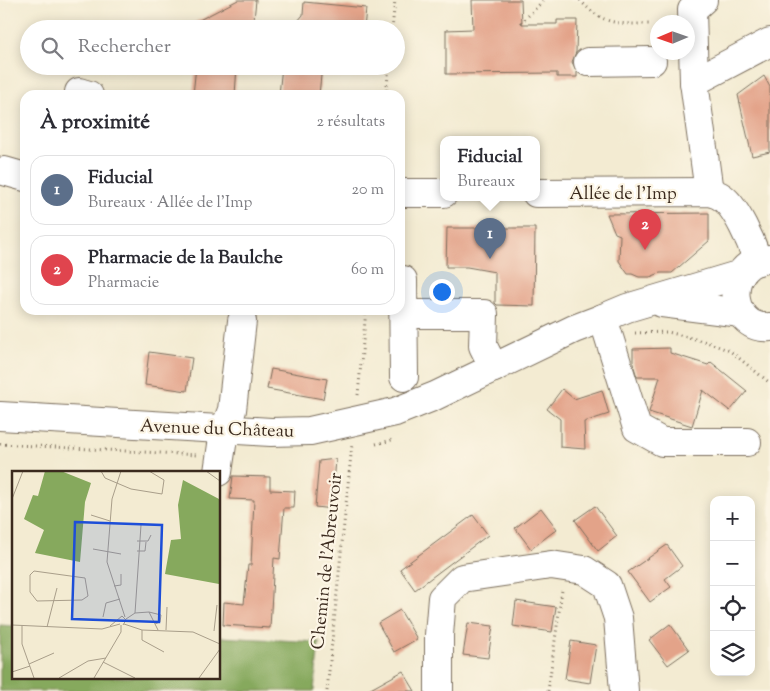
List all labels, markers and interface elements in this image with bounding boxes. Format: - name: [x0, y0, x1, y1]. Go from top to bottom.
- north arrow: [650, 15, 695, 60]
- search box: [20, 20, 405, 75]
- icon: search: [38, 34, 66, 62]
- text: Rechercher: [78, 34, 171, 61]
- text: À proximité: [40, 108, 150, 138]
- text: 2 résultats: [316, 111, 385, 134]
- popup: [440, 136, 540, 201]
- text: Fiducial: [457, 144, 523, 171]
- text: Fiducial: [88, 165, 153, 192]
- text: Bureaux: [457, 171, 515, 194]
- text: 1: [54, 179, 60, 202]
- text: 20 m: [351, 179, 384, 202]
- street label: Allée de l'Imp: [569, 182, 677, 208]
- text: Bureaux · Allée de l'Imp: [88, 192, 252, 215]
- pin: 2: [629, 209, 661, 250]
- pin: 1: [474, 218, 506, 259]
- text: Pharmacie de la Baulche: [88, 245, 283, 272]
- text: 2: [53, 259, 61, 282]
- text: 60 m: [351, 259, 384, 282]
- text: Pharmacie: [88, 272, 159, 295]
- your location: [429, 279, 455, 305]
- street label: Avenue du Château: [139, 414, 295, 446]
- inset map: [12, 471, 220, 678]
- street label: Chemin de l'Abreuvoir: [306, 471, 350, 651]
- map controls: [710, 496, 755, 676]
- button: +: [710, 496, 755, 541]
- button: −: [710, 541, 755, 586]
- button: locate: [710, 586, 755, 631]
- button: layers: [710, 631, 755, 676]

